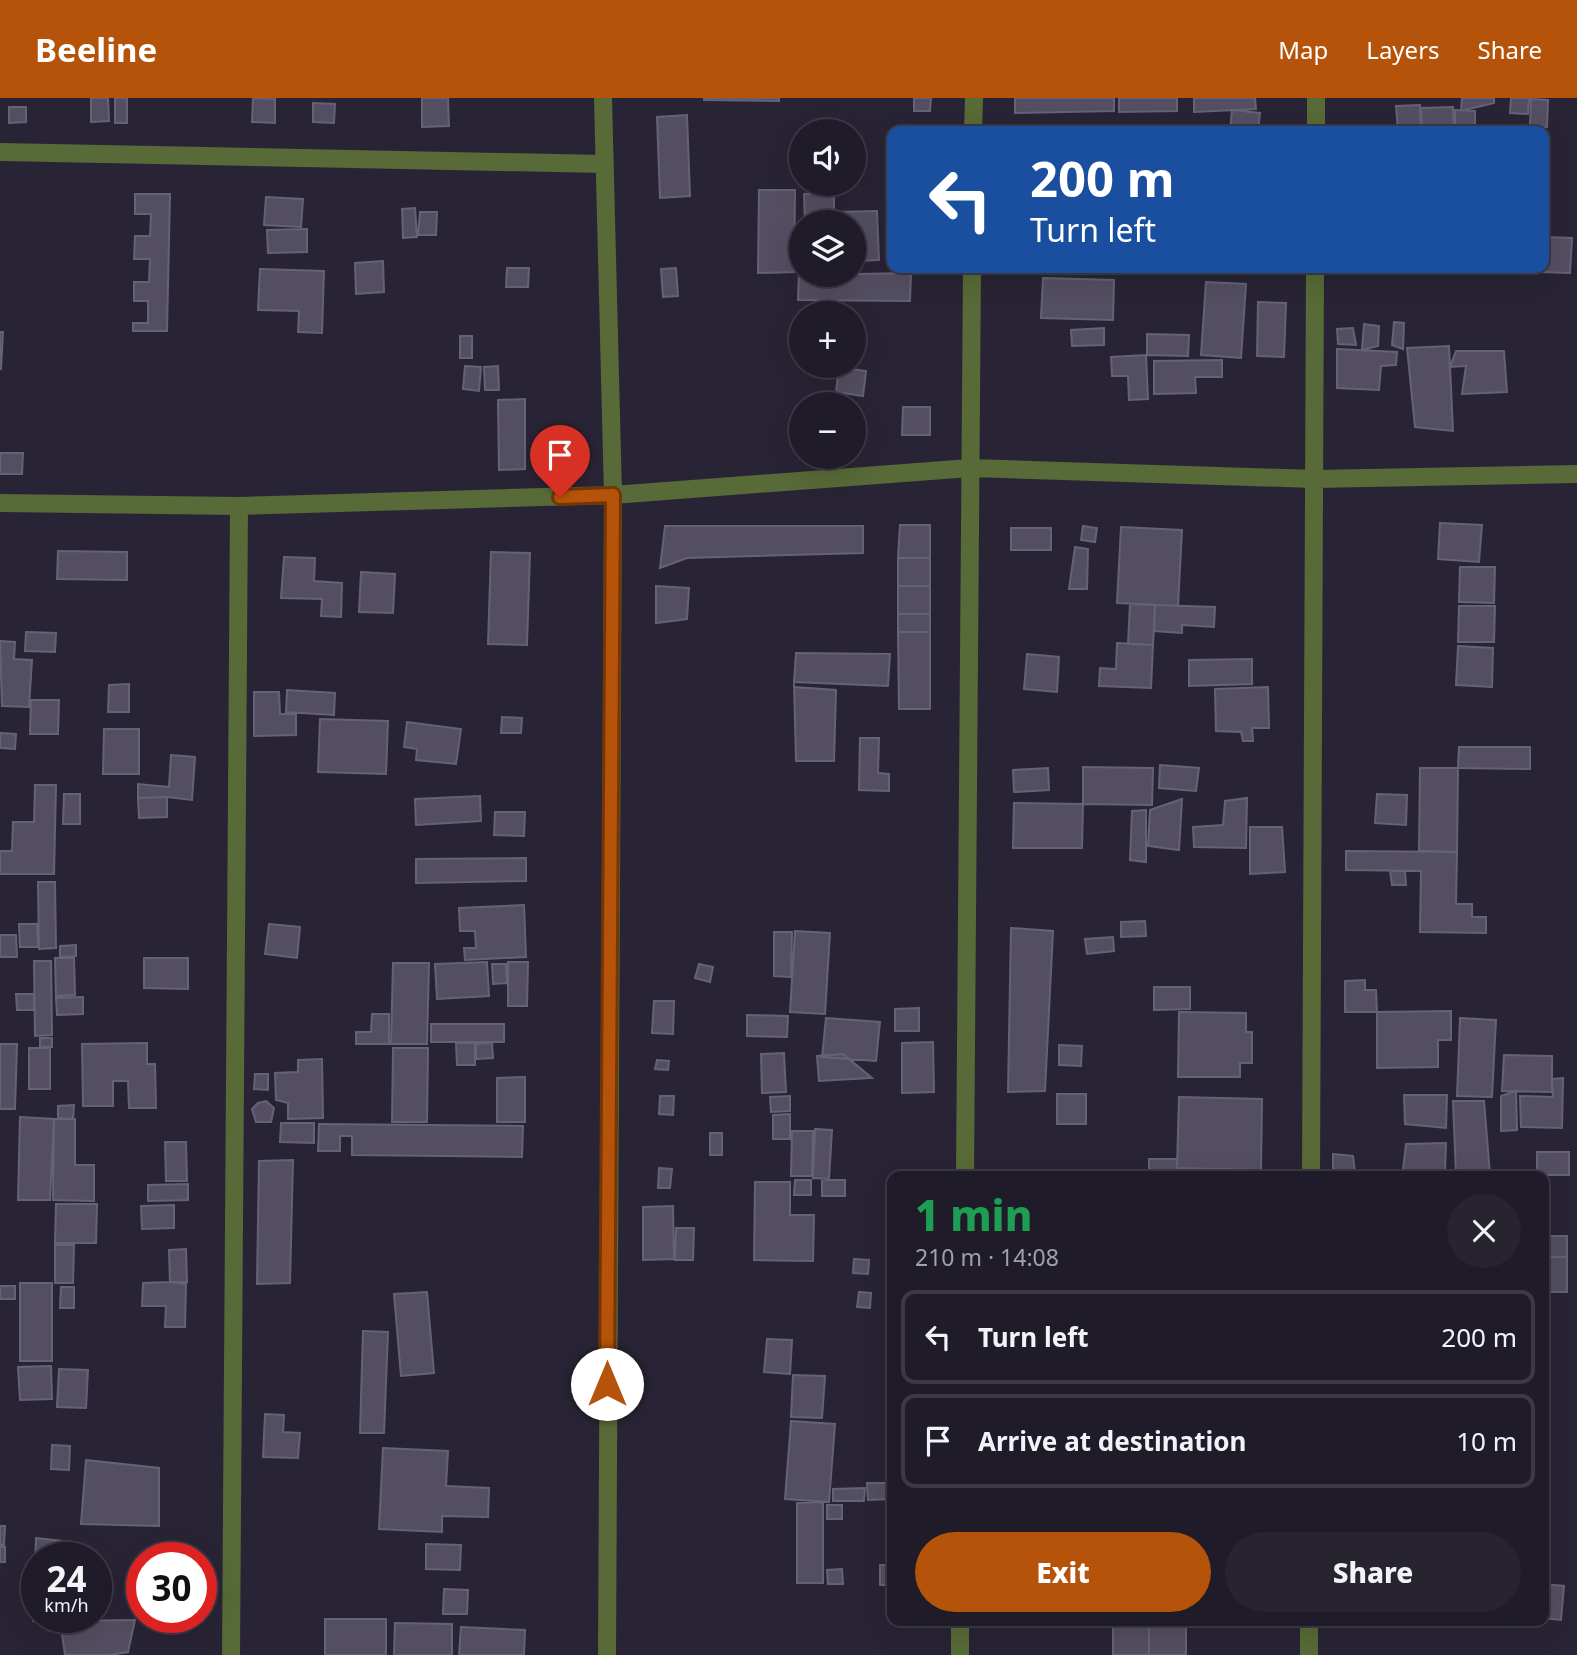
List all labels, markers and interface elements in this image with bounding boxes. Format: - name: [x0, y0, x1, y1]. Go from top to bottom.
- text: Beeline: [35, 27, 157, 72]
- text: Map: [1278, 33, 1328, 66]
- text: Layers: [1366, 33, 1440, 66]
- text: Share: [1478, 33, 1542, 66]
- map controls: [789, 119, 866, 469]
- button: sound: [789, 119, 866, 196]
- text: 200 m: [1030, 145, 1175, 211]
- icon: left: [915, 154, 1006, 245]
- text: Turn left: [1030, 208, 1156, 251]
- button: layers: [789, 210, 866, 287]
- button: +: [789, 301, 866, 378]
- button: −: [789, 392, 866, 469]
- pin: [530, 425, 590, 497]
- icon: arrive: [541, 436, 579, 474]
- text: 1 min: [915, 1186, 1032, 1243]
- button: close: [1447, 1194, 1521, 1268]
- text: 210 m · 14:08: [915, 1241, 1059, 1273]
- icon: left: [919, 1318, 957, 1356]
- text: Turn left: [978, 1319, 1089, 1355]
- text: 200 m: [1441, 1319, 1517, 1355]
- position arrow: [570, 1347, 644, 1421]
- icon: arrive: [919, 1422, 957, 1460]
- text: Arrive at destination: [978, 1423, 1247, 1459]
- text: 10 m: [1456, 1423, 1517, 1459]
- button: Exit: [915, 1532, 1211, 1612]
- button: Share: [1225, 1532, 1521, 1612]
- speed limit sign: 30: [126, 1542, 217, 1633]
- text: 24: [46, 1555, 87, 1602]
- text: km/h: [44, 1593, 89, 1617]

